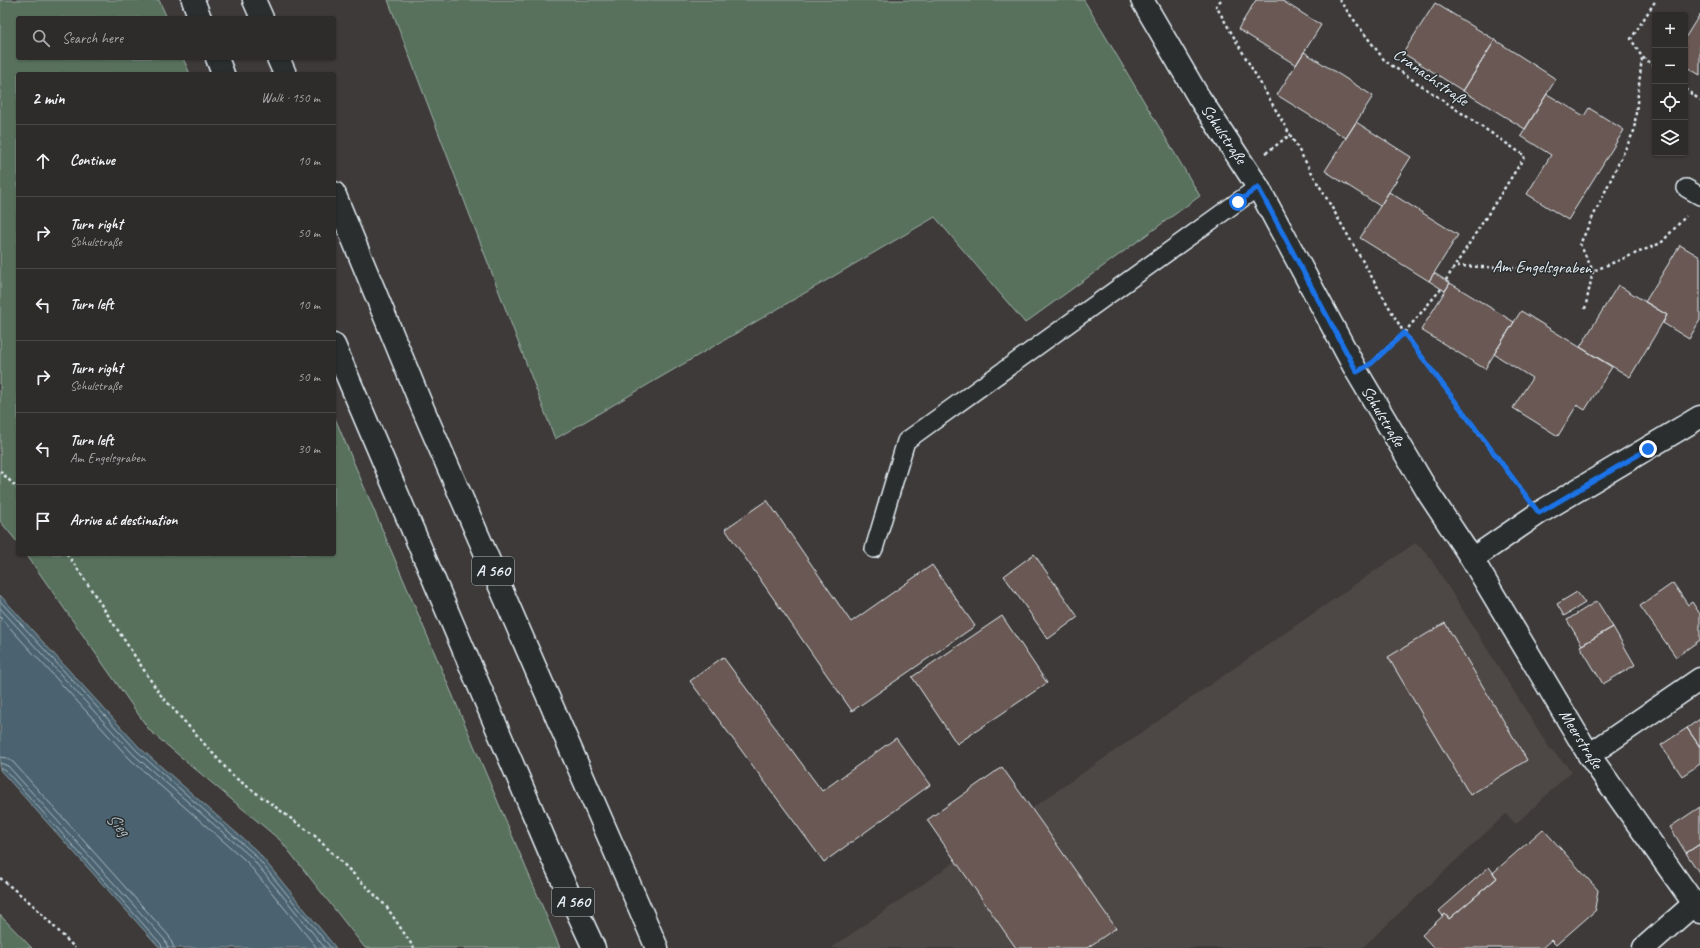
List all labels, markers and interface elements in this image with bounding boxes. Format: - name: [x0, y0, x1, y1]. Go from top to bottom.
- map controls: [1652, 12, 1688, 156]
- button: +: [1652, 12, 1688, 48]
- search box: [16, 16, 336, 60]
- icon: search: [30, 27, 52, 49]
- text: Search here: [62, 29, 123, 48]
- street label: Cranachstraße: [1389, 43, 1474, 111]
- button: −: [1652, 48, 1688, 84]
- button: locate: [1652, 84, 1688, 120]
- text: 2 min: [32, 88, 65, 109]
- text: Walk · 150 m: [261, 90, 320, 106]
- street label: Schulstraße: [1196, 100, 1252, 169]
- button: layers: [1652, 120, 1688, 156]
- icon: ahead: [32, 150, 54, 172]
- text: Continue: [70, 151, 115, 170]
- text: 10 m: [298, 153, 320, 169]
- route start: [1229, 193, 1247, 211]
- text: Turn right: [70, 215, 123, 234]
- icon: right: [32, 222, 54, 244]
- text: 50 m: [298, 225, 320, 241]
- text: Schulstraße: [70, 234, 122, 250]
- street label: Am Engelsgraben: [1492, 256, 1593, 278]
- icon: left: [32, 294, 54, 316]
- text: Turn left: [70, 295, 113, 314]
- text: 10 m: [298, 297, 320, 313]
- text: Turn right: [70, 359, 123, 378]
- icon: right: [32, 366, 54, 388]
- text: 50 m: [298, 369, 320, 385]
- text: Schulstraße: [70, 378, 122, 394]
- street label: Schulstraße: [1357, 382, 1410, 452]
- text: Turn left: [70, 431, 113, 450]
- icon: left: [32, 438, 54, 460]
- route end: [1639, 440, 1657, 458]
- text: 30 m: [298, 441, 320, 457]
- text: Am Engelsgraben: [70, 450, 146, 466]
- icon: arrive: [32, 510, 54, 532]
- text: Arrive at destination: [70, 511, 177, 530]
- road number: A 560: [472, 557, 514, 585]
- street label: Meerstraße: [1555, 705, 1608, 774]
- water label: Sieg: [102, 807, 136, 842]
- road number: A 560: [552, 888, 594, 916]

